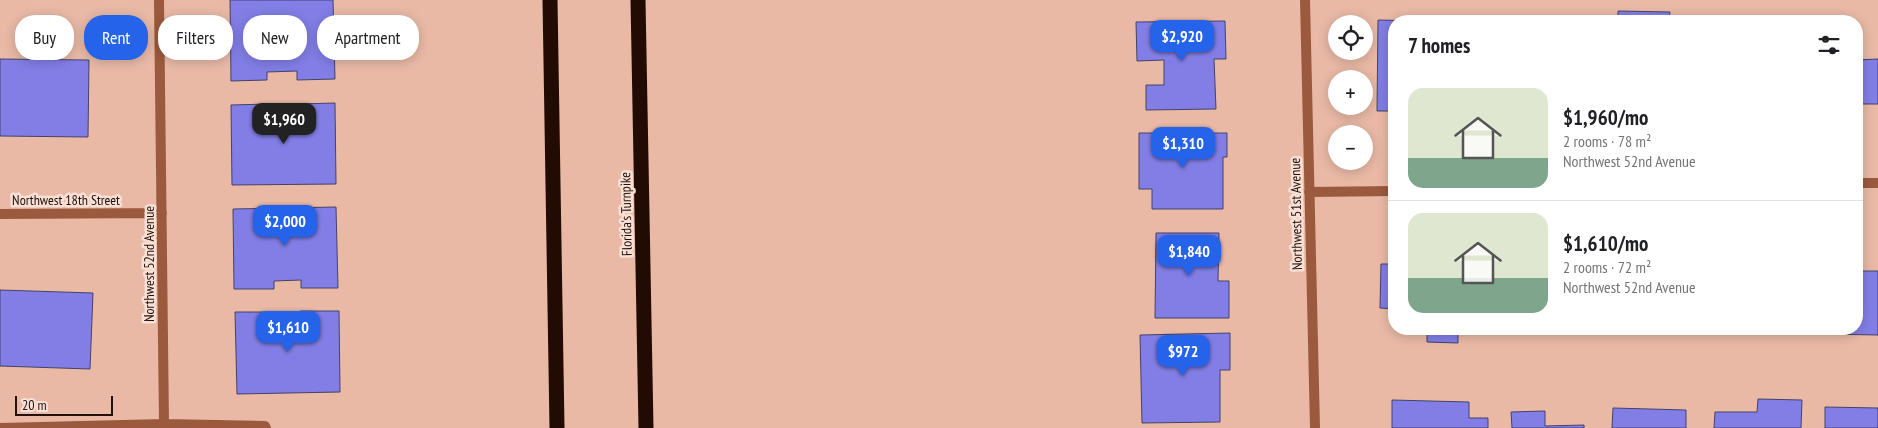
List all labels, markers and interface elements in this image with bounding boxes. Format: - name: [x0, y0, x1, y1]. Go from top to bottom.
- chip: Buy: [15, 15, 74, 60]
- chip: Rent: [84, 15, 148, 60]
- chip: Filters: [158, 15, 233, 60]
- chip: New: [243, 15, 307, 60]
- chip: Apartment: [317, 15, 419, 60]
- map controls: [1328, 15, 1373, 170]
- button: locate: [1328, 15, 1373, 60]
- pin: $2,920: [1141, 20, 1223, 62]
- text: $2,920: [1161, 26, 1203, 46]
- icon: filters: [1815, 31, 1843, 59]
- text: 7 homes: [1408, 32, 1470, 59]
- button: +: [1328, 70, 1373, 115]
- pin: $1,960: [243, 102, 325, 145]
- text: $1,960/mo: [1563, 104, 1648, 131]
- icon: home: [1448, 108, 1508, 168]
- text: $1,960: [263, 109, 305, 129]
- button: −: [1328, 125, 1373, 170]
- pin: $1,310: [1142, 126, 1224, 169]
- text: 2 rooms · 78 m²: [1563, 131, 1651, 151]
- text: $1,310: [1162, 133, 1204, 153]
- text: Northwest 52nd Avenue: [1563, 151, 1696, 171]
- street label: Northwest 51st Avenue: [1286, 157, 1306, 270]
- street label: Florida's Turnpike: [616, 172, 636, 256]
- street label: Northwest 18th Street: [12, 191, 120, 209]
- pin: $2,000: [244, 204, 326, 247]
- street label: Northwest 52nd Avenue: [140, 206, 158, 322]
- text: $2,000: [264, 211, 306, 231]
- text: $1,610/mo: [1563, 230, 1648, 257]
- icon: home: [1448, 233, 1508, 293]
- pin: $1,840: [1148, 234, 1230, 277]
- text: $1,840: [1168, 241, 1210, 261]
- text: 2 rooms · 72 m²: [1563, 257, 1651, 277]
- text: Northwest 52nd Avenue: [1563, 277, 1696, 297]
- pin: $1,610: [247, 310, 329, 353]
- text: $1,610: [267, 317, 309, 337]
- pin: $972: [1153, 334, 1213, 377]
- text: $972: [1168, 341, 1198, 361]
- scale bar: [15, 393, 112, 416]
- text: 20 m: [22, 396, 47, 414]

